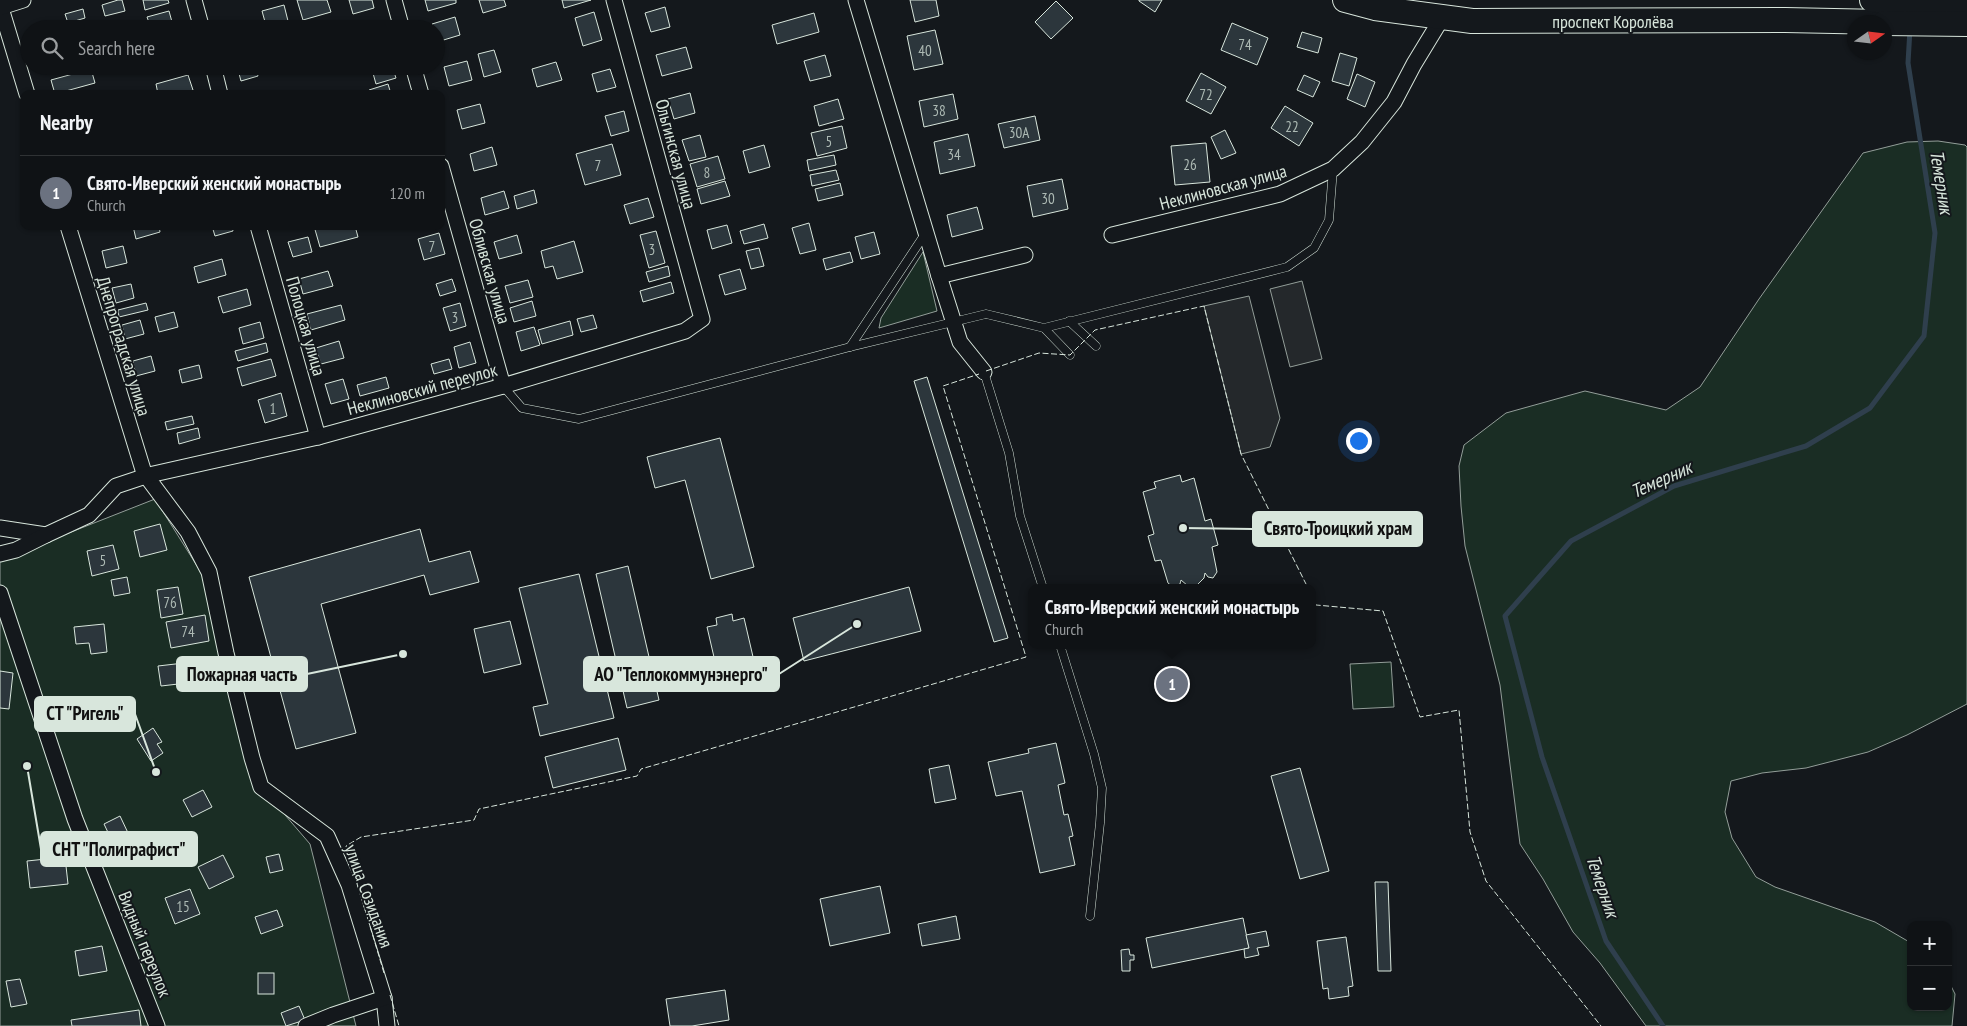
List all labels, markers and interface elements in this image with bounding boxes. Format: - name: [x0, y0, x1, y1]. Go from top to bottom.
- street label: проспект Королёва: [1552, 10, 1674, 33]
- north arrow: [1847, 15, 1892, 60]
- search box: [20, 20, 445, 75]
- icon: search: [38, 34, 66, 62]
- house number: 74: [1238, 35, 1252, 54]
- text: Search here: [78, 36, 155, 60]
- house number: 40: [918, 41, 932, 60]
- house number: 72: [1199, 85, 1213, 104]
- street label: Ольгинская улица: [650, 97, 702, 211]
- house number: 38: [932, 101, 946, 120]
- text: Nearby: [40, 109, 93, 136]
- house number: 22: [1285, 117, 1299, 136]
- house number: 30А: [1009, 123, 1030, 142]
- house number: 5: [826, 132, 832, 151]
- house number: 34: [947, 145, 961, 164]
- water label: Темерник: [1925, 148, 1959, 218]
- house number: 26: [1183, 155, 1197, 174]
- house number: 7: [595, 156, 601, 175]
- street label: Неклиновская улица: [1157, 159, 1289, 215]
- house number: 8: [704, 163, 710, 182]
- text: Свято-Иверский женский монастырь: [87, 171, 341, 195]
- text: 1: [52, 183, 60, 203]
- text: 120 m: [390, 183, 425, 203]
- house number: 30: [1041, 189, 1055, 208]
- text: Church: [87, 195, 125, 215]
- street label: Обливская улица: [464, 216, 516, 326]
- house number: 7: [429, 237, 435, 256]
- house number: 3: [649, 240, 655, 259]
- street label: Днепроградская улица: [92, 273, 156, 419]
- street label: Полоцкая улица: [281, 274, 331, 378]
- house number: 3: [452, 308, 458, 327]
- street label: Неклиновский переулок: [345, 358, 499, 420]
- house number: 1: [270, 399, 276, 418]
- your location: [1346, 428, 1372, 454]
- water label: Темерник: [1627, 454, 1698, 503]
- callout: Свято-Троицкий храм: [1253, 512, 1422, 546]
- text: Свято-Троицкий храм: [1264, 516, 1412, 540]
- house number: 5: [100, 551, 106, 570]
- popup: [1028, 584, 1316, 649]
- house number: 76: [163, 593, 177, 612]
- text: Свято-Иверский женский монастырь: [1045, 595, 1299, 619]
- text: Church: [1045, 619, 1083, 639]
- house number: 74: [181, 622, 195, 641]
- callout: Пожарная часть: [177, 657, 307, 691]
- callout: АО "Теплокоммунэнерго": [584, 657, 779, 691]
- text: Пожарная часть: [187, 662, 297, 686]
- text: АО "Теплокоммунэнерго": [593, 662, 768, 686]
- pin: 1: [1156, 665, 1188, 703]
- callout: СТ "Ригель": [35, 697, 135, 731]
- text: СТ "Ригель": [46, 701, 124, 725]
- callout: СНТ "Полиграфист": [41, 832, 197, 866]
- text: СНТ "Полиграфист": [52, 837, 186, 861]
- street label: улица Созидания: [340, 841, 398, 951]
- water label: Темерник: [1581, 852, 1626, 923]
- street label: Видный переулок: [113, 888, 177, 1000]
- house number: 15: [176, 897, 190, 916]
- map controls: [1907, 921, 1952, 1011]
- button: +: [1907, 921, 1952, 966]
- button: −: [1907, 966, 1952, 1011]

